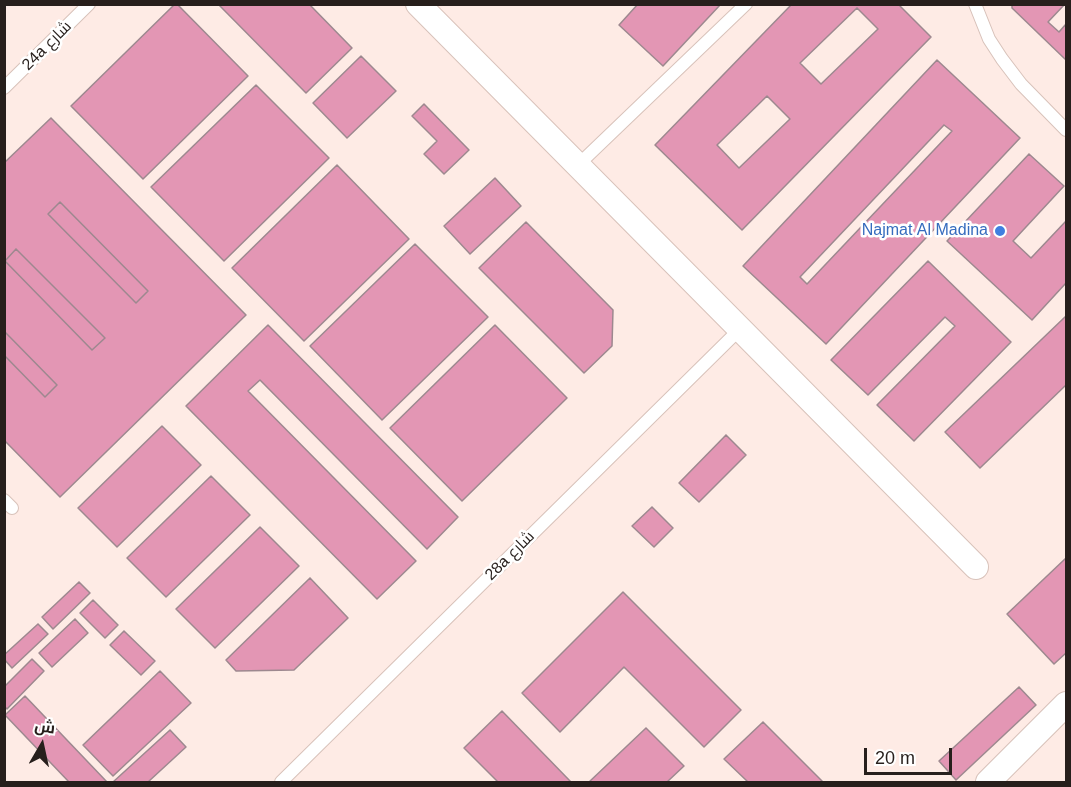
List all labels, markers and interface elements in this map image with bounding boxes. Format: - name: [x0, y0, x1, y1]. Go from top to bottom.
- street label: 24a شارع: [18, 17, 76, 75]
- place label: Najmat Al Madina: [862, 221, 988, 241]
- marker: Najmat Al Madina: [993, 224, 1007, 238]
- street label: 28a شارع: [481, 527, 539, 585]
- north arrow: [12, 715, 72, 775]
- text: ش: [33, 717, 56, 737]
- scale bar: [867, 736, 956, 774]
- text: 20 m: [875, 748, 915, 768]

